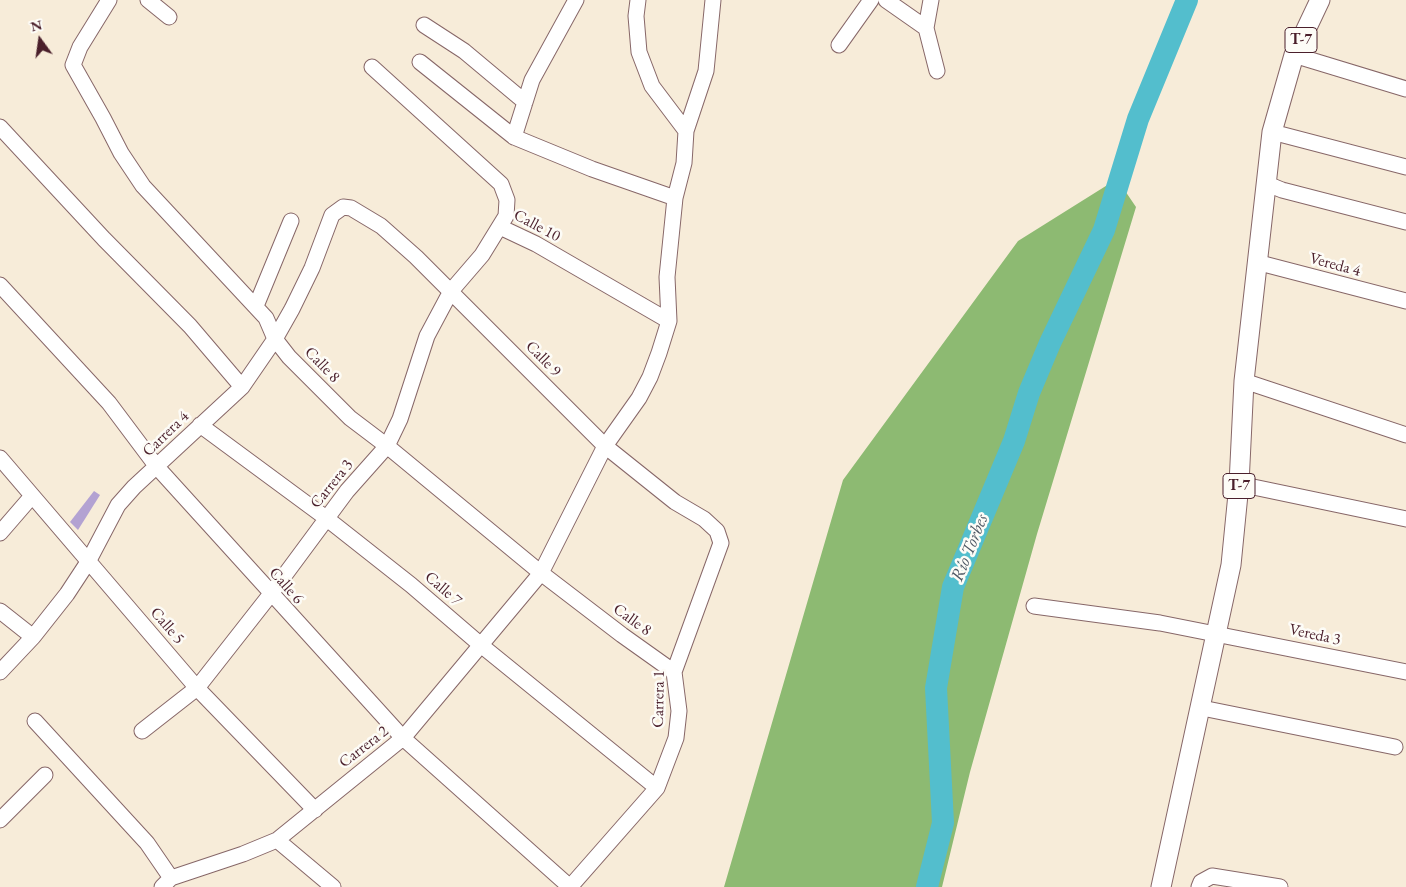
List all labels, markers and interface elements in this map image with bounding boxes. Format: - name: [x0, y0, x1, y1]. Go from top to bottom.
- north arrow: [15, 15, 65, 65]
- text: N: [29, 15, 44, 36]
- road number: T-7: [1285, 28, 1317, 52]
- street label: Calle 10: [510, 206, 564, 246]
- street label: Vereda 4: [1307, 249, 1363, 281]
- street label: Calle 9: [521, 337, 565, 381]
- street label: Calle 8: [300, 343, 344, 387]
- street label: Carrera 4: [139, 407, 193, 461]
- street label: Carrera 3: [307, 456, 357, 512]
- road number: T-7: [1223, 474, 1255, 498]
- water label: Río Torbes: [947, 511, 993, 585]
- street label: Calle 6: [265, 564, 307, 608]
- street label: Calle 7: [421, 568, 465, 610]
- street label: Calle 8: [609, 600, 655, 640]
- street label: Calle 5: [146, 604, 188, 648]
- street label: Vereda 3: [1287, 620, 1343, 650]
- street label: Carrera 1: [649, 670, 669, 728]
- street label: Carrera 2: [336, 722, 392, 772]

